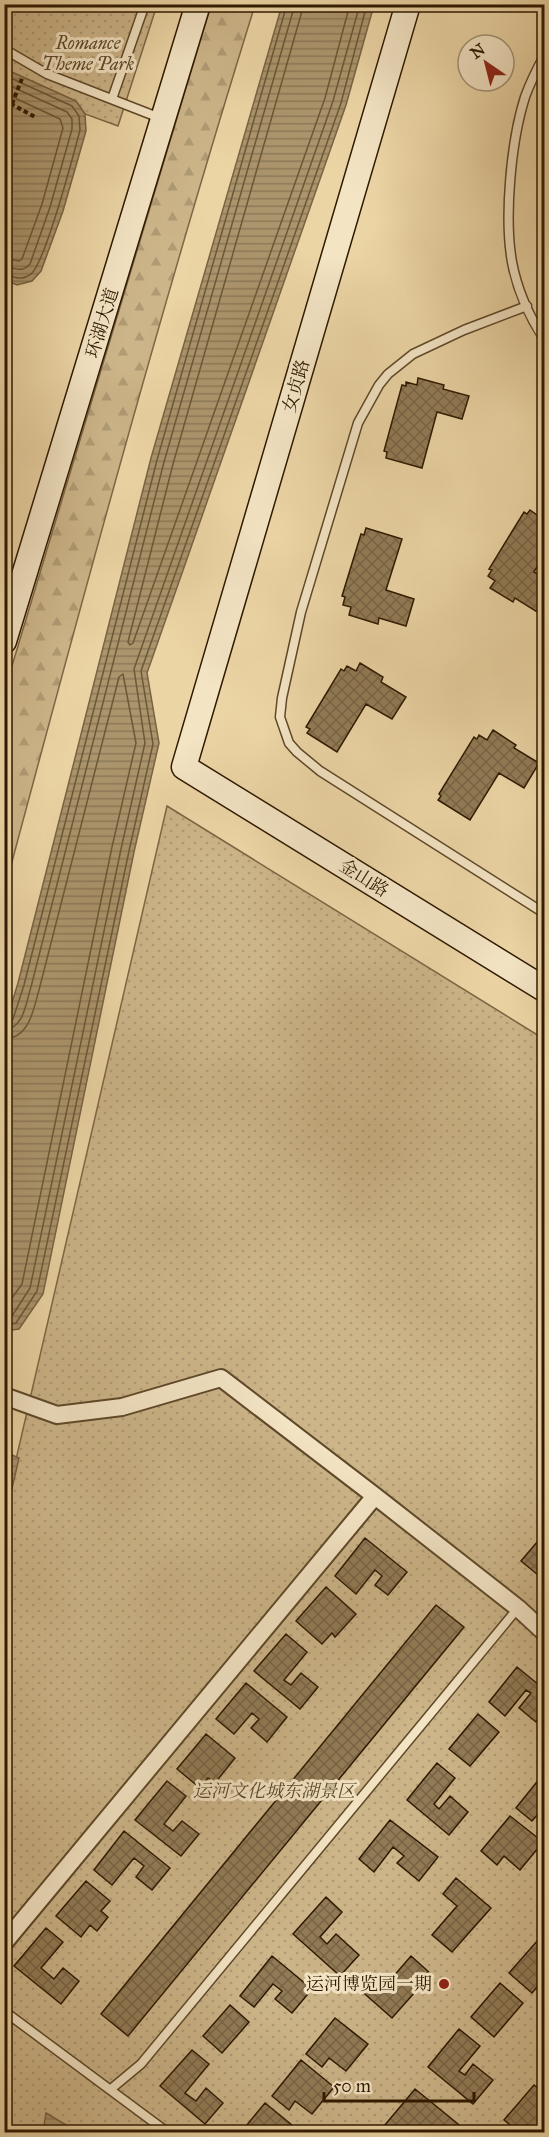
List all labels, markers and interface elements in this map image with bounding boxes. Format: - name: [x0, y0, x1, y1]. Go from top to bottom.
- park label: Romance Theme Park: [42, 32, 134, 75]
- north arrow: [456, 33, 516, 93]
- text: N: [467, 39, 489, 63]
- street label: 环湖大道: [81, 285, 123, 361]
- street label: 女贞路: [278, 357, 314, 415]
- street label: 金山路: [335, 854, 393, 902]
- park label: 运河文化城东湖景区: [193, 1780, 357, 1802]
- place label: 运河博览园一期: [306, 1973, 432, 1995]
- marker: 运河博览园一期: [437, 1977, 451, 1991]
- scale bar: [324, 2065, 474, 2103]
- text: 50 m: [333, 2075, 371, 2097]

